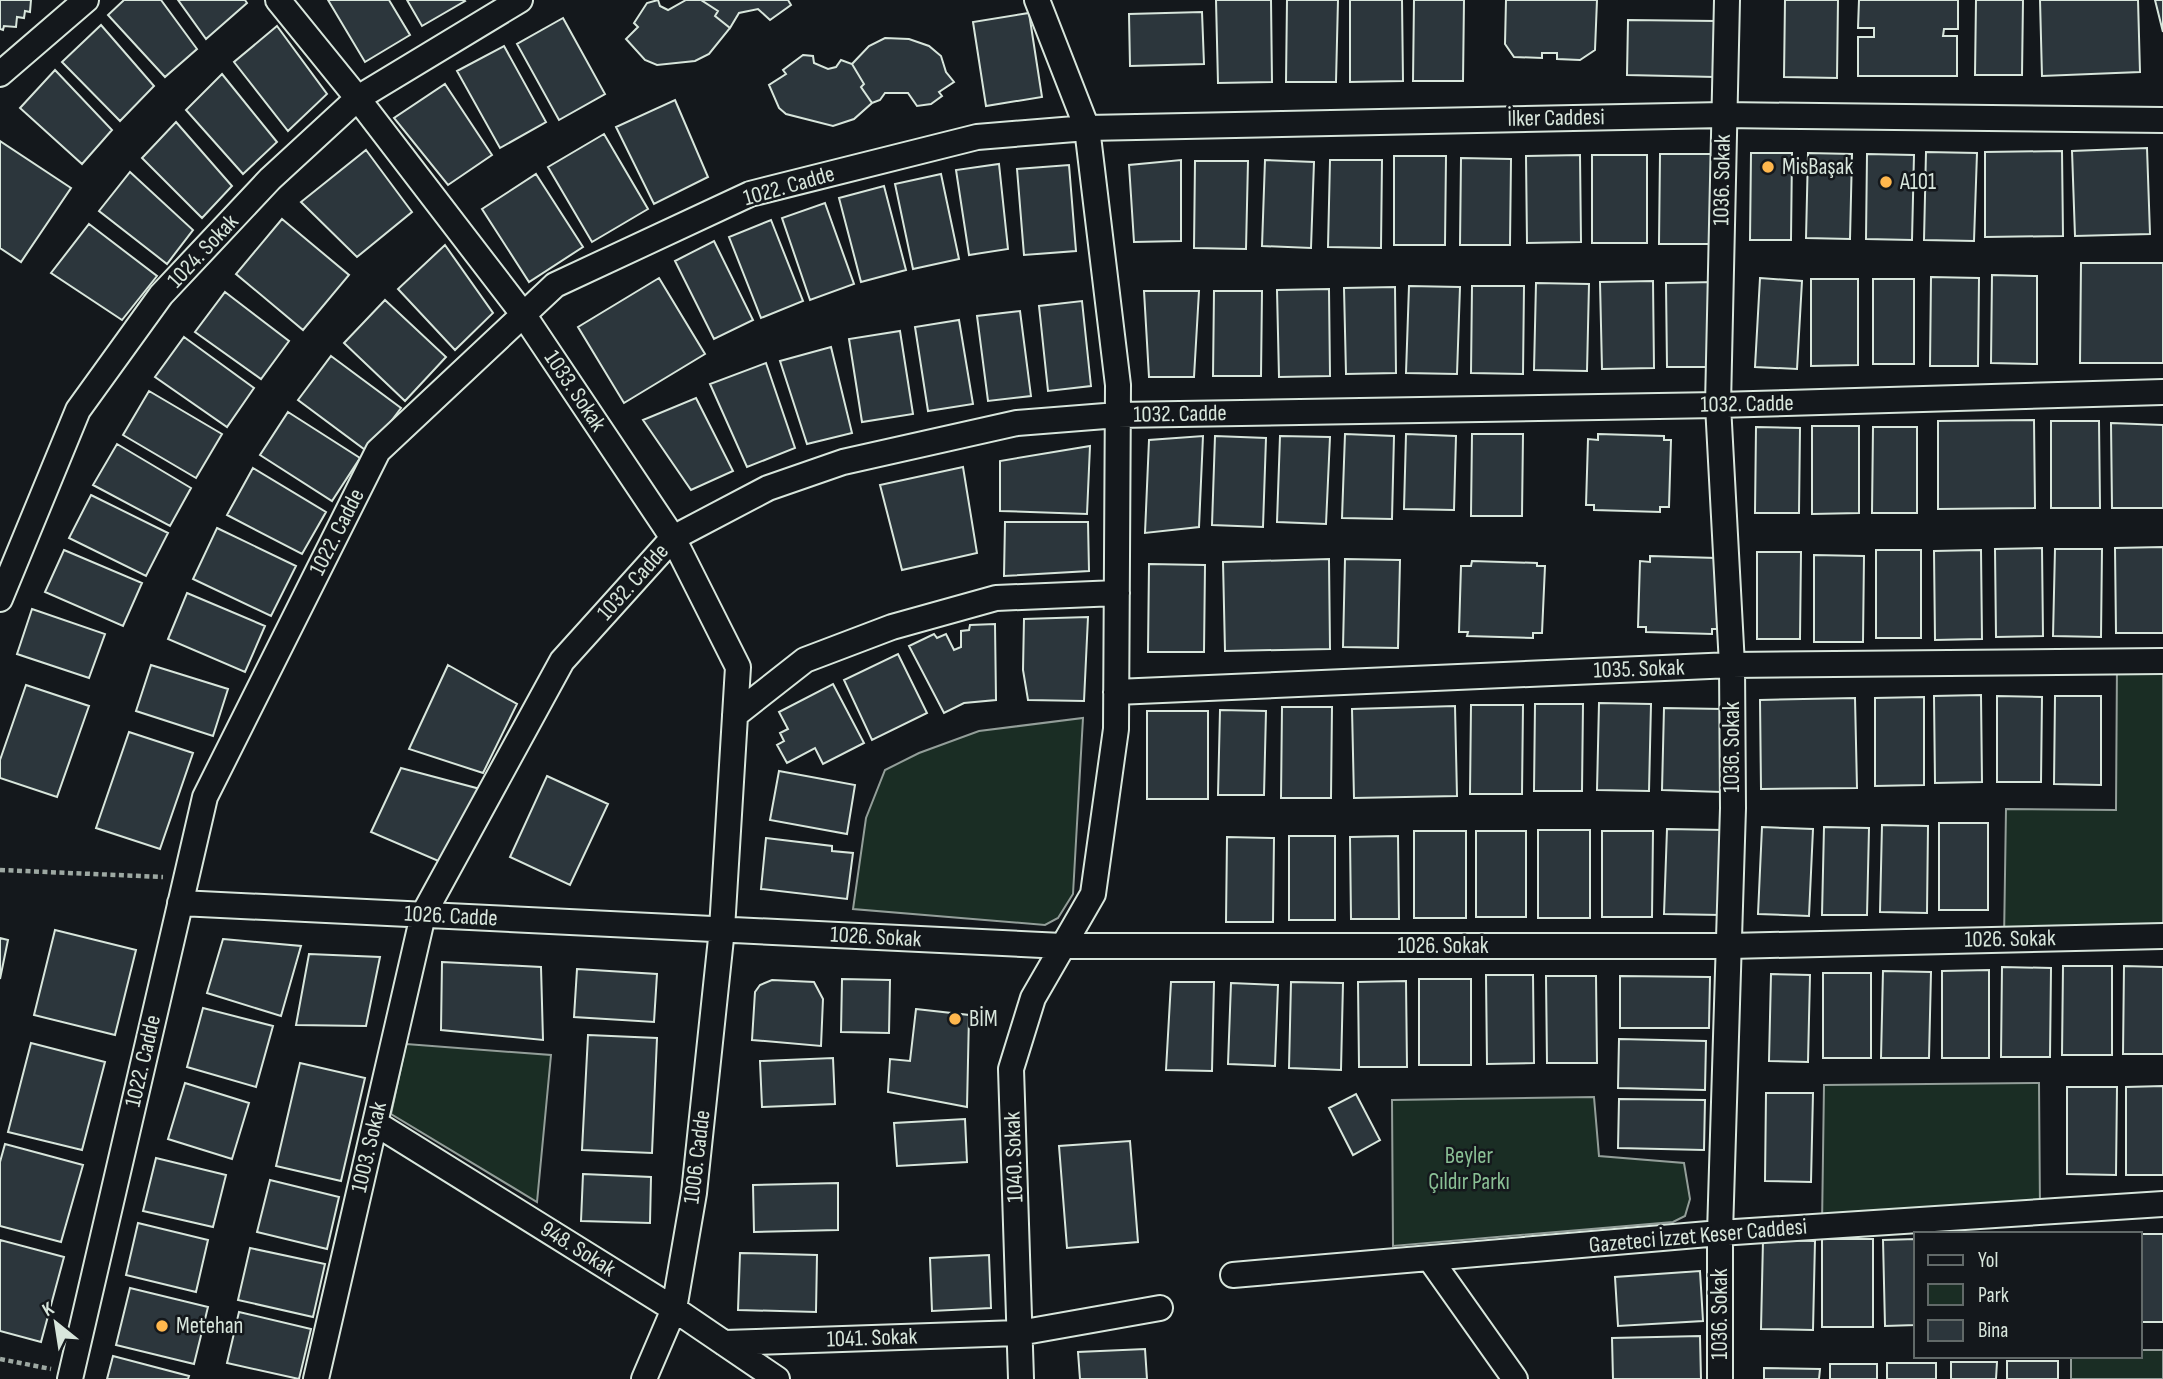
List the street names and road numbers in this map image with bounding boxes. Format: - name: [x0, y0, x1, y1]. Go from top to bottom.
- street label: İlker Caddesi: [1507, 103, 1605, 133]
- street label: 1036. Sokak: [1707, 134, 1737, 226]
- street label: 1022. Cadde: [740, 160, 838, 212]
- street label: 1024. Sokak: [162, 208, 244, 294]
- street label: 1033. Sokak: [538, 345, 612, 437]
- street label: 1032. Cadde: [1700, 389, 1794, 419]
- street label: 1032. Cadde: [1133, 399, 1227, 429]
- street label: 1022. Cadde: [303, 484, 371, 580]
- street label: 1032. Cadde: [591, 538, 675, 626]
- street label: 1035. Sokak: [1593, 653, 1685, 685]
- street label: 1036. Sokak: [1718, 701, 1746, 793]
- street label: 1026. Cadde: [404, 900, 498, 932]
- street label: 1026. Sokak: [830, 921, 922, 953]
- street label: 1026. Sokak: [1964, 924, 2056, 954]
- street label: 1026. Sokak: [1397, 932, 1489, 960]
- street label: 1022. Cadde: [119, 1012, 167, 1110]
- street label: 1003. Sokak: [345, 1099, 393, 1195]
- street label: 1006. Cadde: [677, 1109, 717, 1205]
- street label: 1040. Sokak: [998, 1111, 1030, 1203]
- street label: Gazeteci İzzet Keser Caddesi: [1588, 1213, 1808, 1259]
- street label: 948. Sokak: [535, 1215, 621, 1283]
- street label: 1036. Sokak: [1706, 1268, 1734, 1360]
- street label: 1041. Sokak: [826, 1322, 918, 1354]

